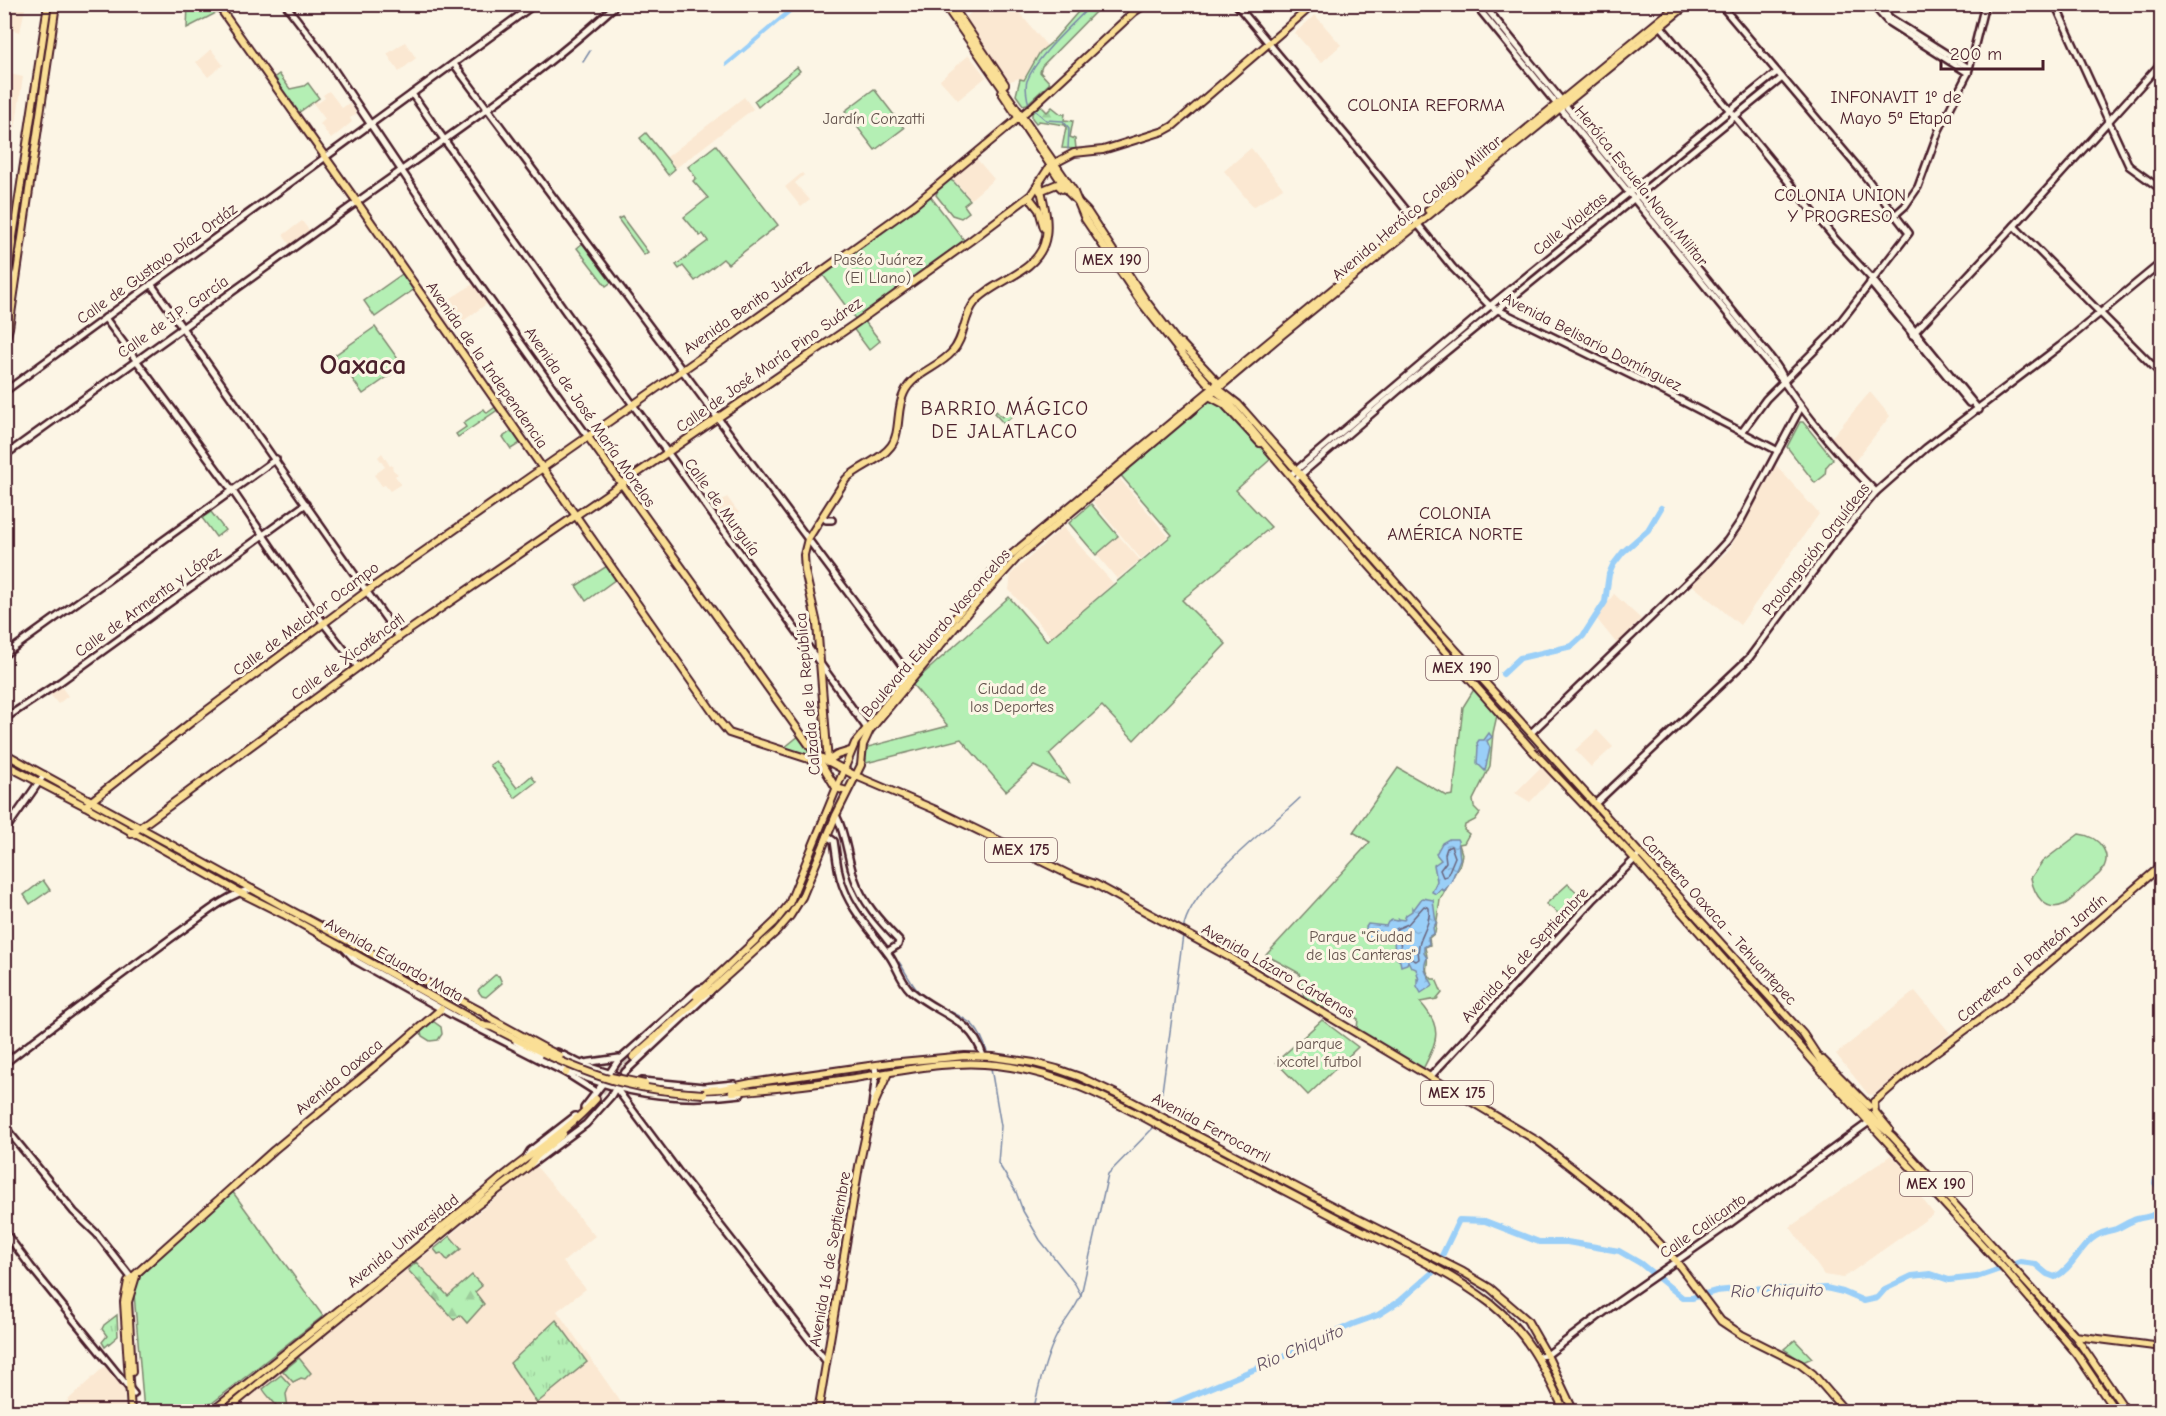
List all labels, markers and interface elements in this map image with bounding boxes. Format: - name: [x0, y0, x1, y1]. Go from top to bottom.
- scale bar: [1941, 33, 2043, 71]
- text: 200 m: [1950, 44, 2002, 65]
- district label: INFONAVIT 1º de Mayo 5ª Etapa: [1831, 87, 1961, 129]
- district label: COLONIA REFORMA: [1347, 95, 1505, 116]
- street label: Heróica Escuela Naval Militar: [1571, 102, 1712, 270]
- park label: Jardín Conzatti: [823, 110, 925, 128]
- street label: Avenida Heróico Colegio Militar: [1329, 131, 1506, 284]
- district label: COLONIA UNION Y PROGRESO: [1774, 185, 1906, 227]
- street label: Calle Violetas: [1529, 189, 1611, 259]
- street label: Calle de Gustavo Díaz Ordáz: [74, 200, 240, 328]
- road number: MEX 190: [1076, 248, 1148, 272]
- park label: Paséo Juárez (El Llano): [833, 251, 923, 287]
- street label: Avenida Benito Juárez: [680, 256, 814, 358]
- street label: Calle de J.P. García: [114, 272, 232, 362]
- street label: Avenida de la Independencia: [423, 278, 551, 452]
- street label: Avenida Belisario Domínguez: [1500, 289, 1684, 395]
- street label: Calle de José María Pino Suárez: [673, 294, 865, 436]
- street label: Avenida de José María Morelos: [521, 324, 659, 511]
- district label: Oaxaca: [320, 349, 406, 381]
- district label: BARRIO MÁGICO DE JALATLACO: [920, 396, 1090, 443]
- street label: Calle de Murguía: [681, 455, 763, 559]
- street label: Prolongación Orquídeas: [1759, 479, 1873, 619]
- district label: COLONIA AMÉRICA NORTE: [1387, 503, 1523, 545]
- street label: Calle de Armenta y López: [72, 543, 224, 661]
- street label: Boulevard Eduardo Vasconcelos: [858, 545, 1014, 721]
- street label: Calle de Melchor Ocampo: [229, 558, 383, 680]
- street label: Calle de Xicoténcatl: [288, 610, 408, 704]
- street label: Calzada de la República: [792, 612, 824, 776]
- road number: MEX 190: [1426, 656, 1498, 680]
- park label: Ciudad de los Deportes: [970, 680, 1054, 716]
- street label: Carretera Oaxaca - Tehuantepec: [1638, 831, 1800, 1009]
- road number: MEX 175: [985, 838, 1057, 862]
- street label: Avenida 16 de Septiembre: [1458, 884, 1592, 1026]
- street label: Carretera al Panteón Jardín: [1953, 890, 2111, 1026]
- street label: Avenida Eduardo Mata: [322, 915, 466, 1005]
- street label: Avenida Lázaro Cárdenas: [1199, 920, 1358, 1022]
- park label: Parque "Ciudad de las Canteras": [1306, 928, 1416, 964]
- street label: Avenida Oaxaca: [292, 1035, 386, 1119]
- park label: parque ixcotel futbol: [1276, 1035, 1362, 1071]
- road number: MEX 175: [1421, 1081, 1493, 1105]
- street label: Avenida Ferrocarril: [1149, 1089, 1273, 1167]
- street label: Avenida 16 de Septiembre: [806, 1170, 854, 1348]
- road number: MEX 190: [1900, 1172, 1972, 1196]
- street label: Calle Calicanto: [1656, 1190, 1750, 1262]
- street label: Avenida Universidad: [344, 1191, 462, 1291]
- water label: Rio Chiquito: [1730, 1280, 1824, 1302]
- water label: Rio Chiquito: [1253, 1320, 1347, 1376]

